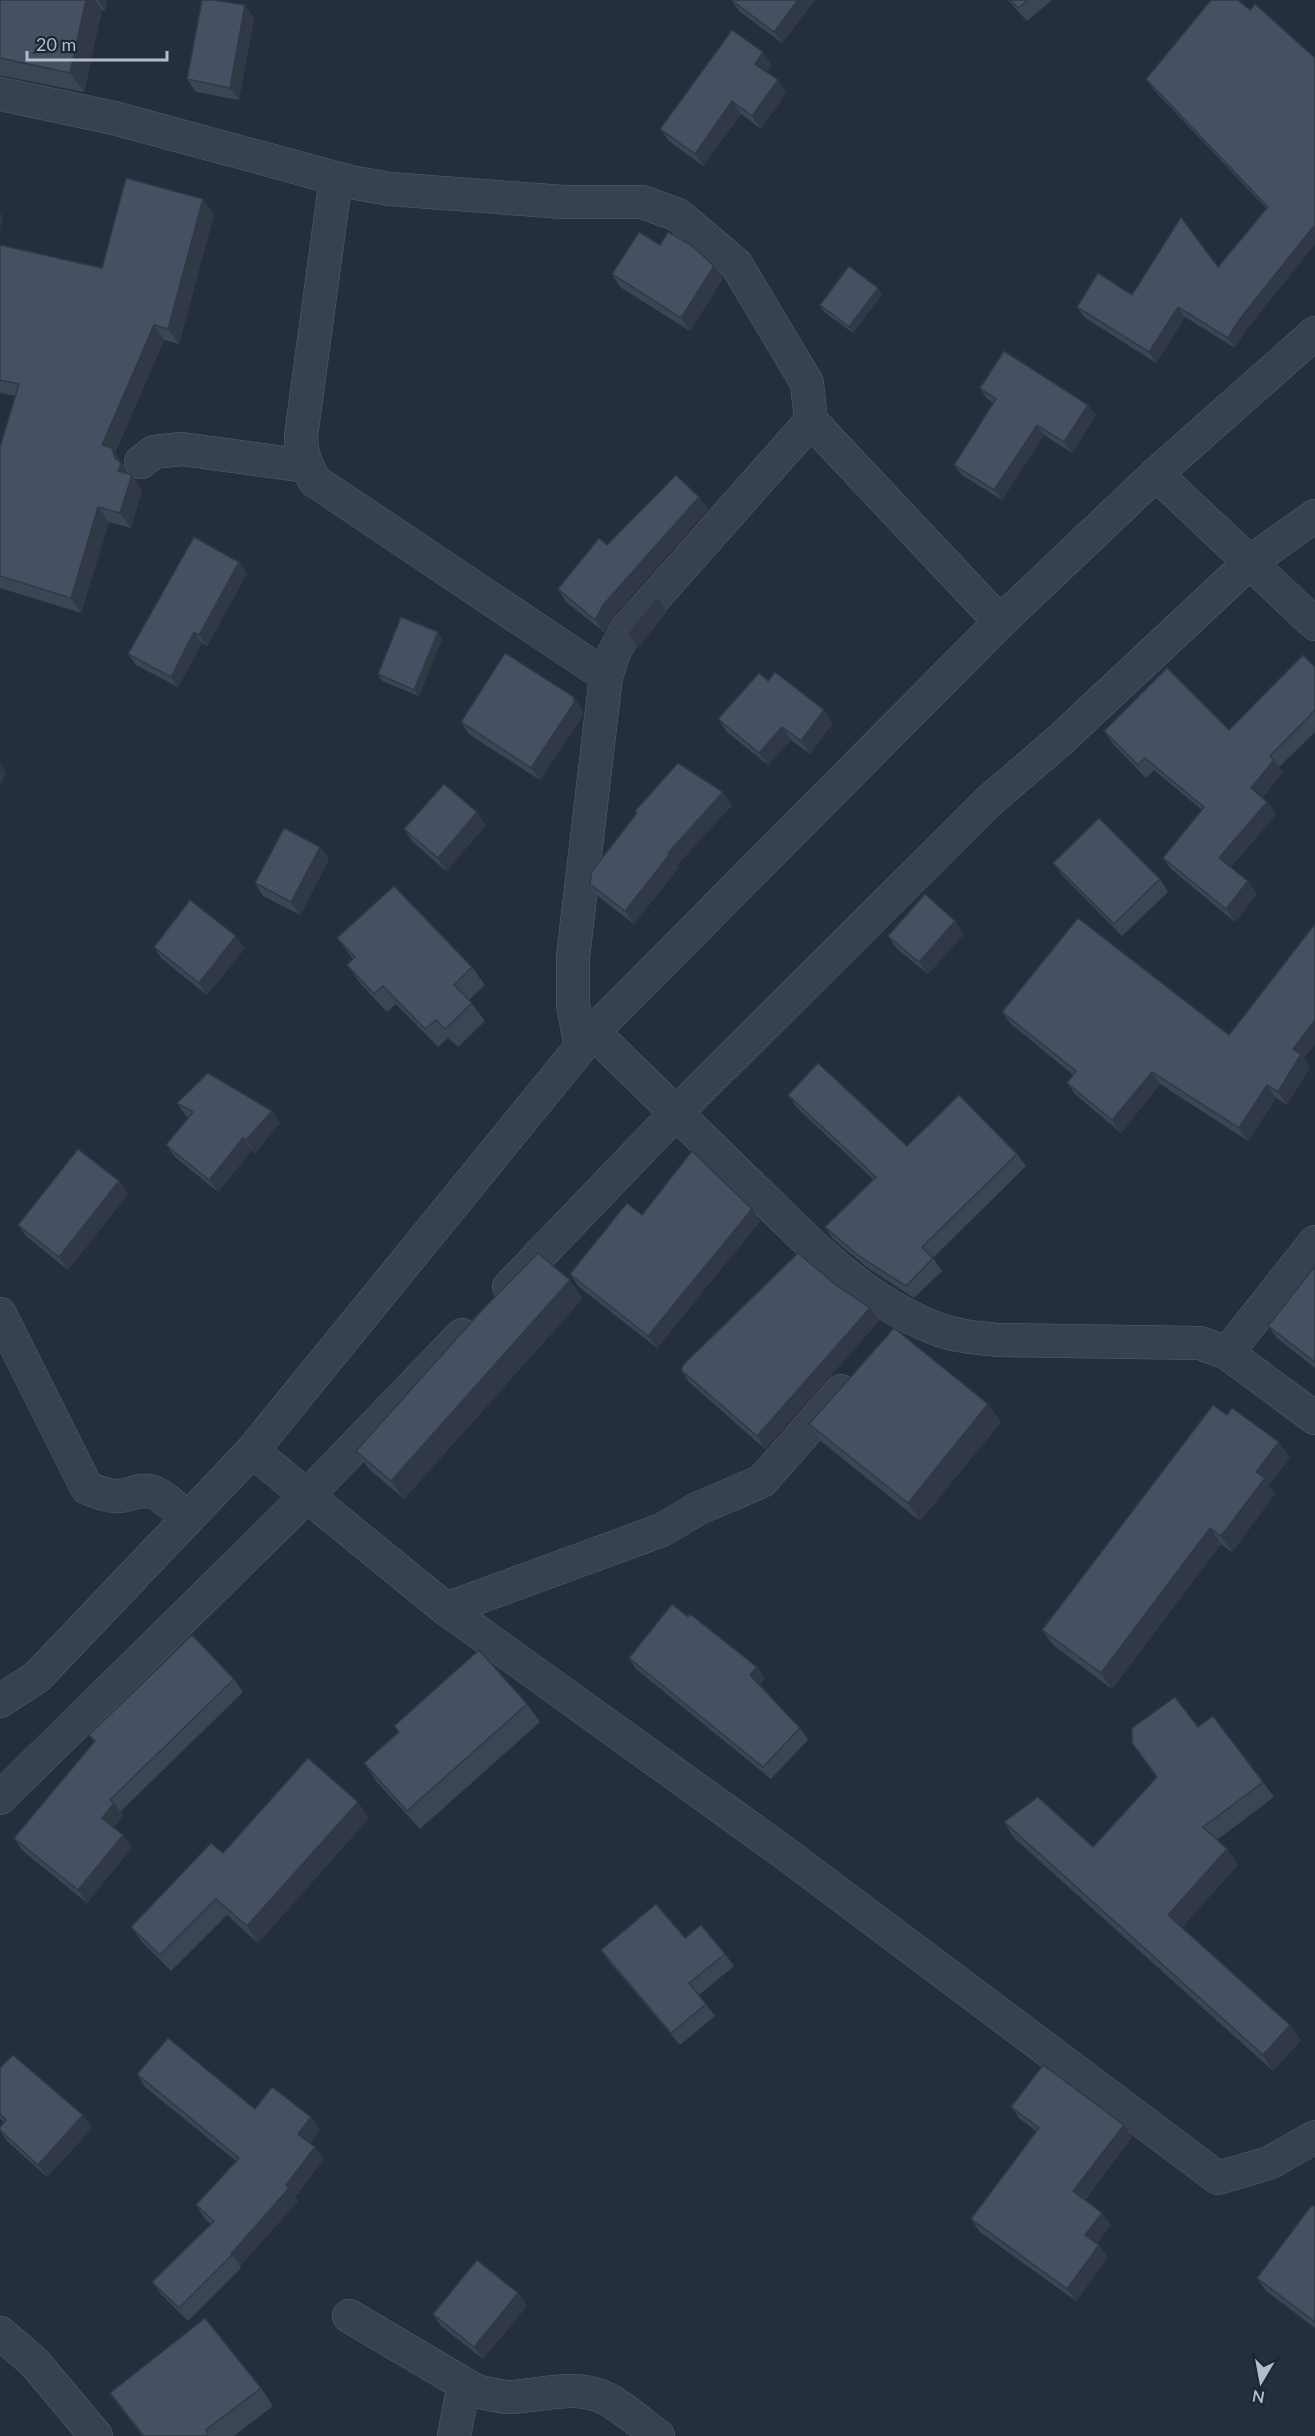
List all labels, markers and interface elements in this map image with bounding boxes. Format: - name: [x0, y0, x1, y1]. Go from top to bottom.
- scale bar: [27, 24, 166, 62]
- text: 20 m: [36, 33, 76, 55]
- north arrow: [1231, 2352, 1291, 2412]
- text: N: [1251, 2387, 1266, 2408]

